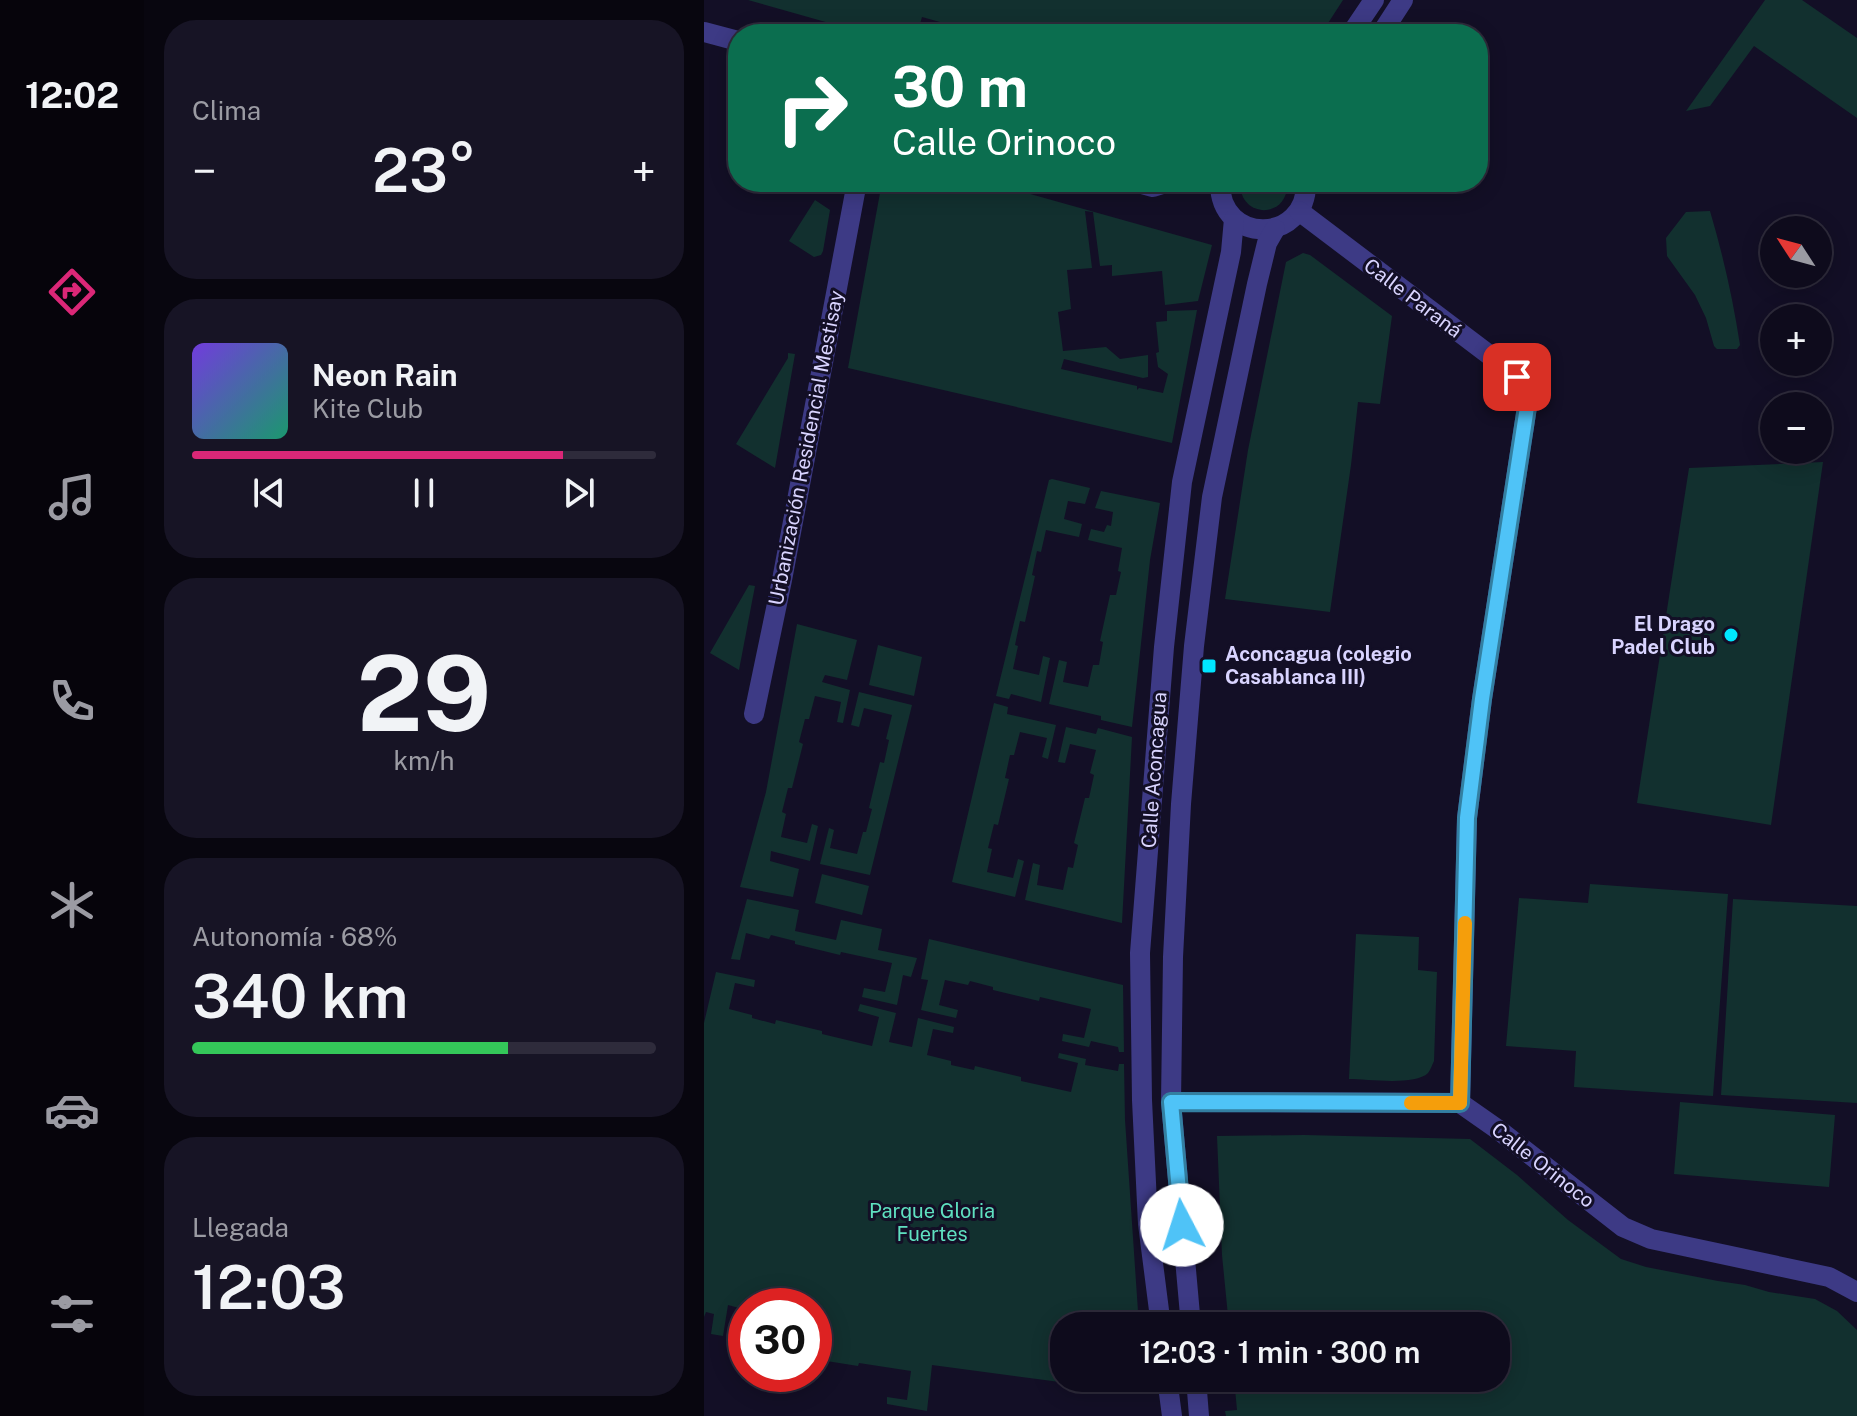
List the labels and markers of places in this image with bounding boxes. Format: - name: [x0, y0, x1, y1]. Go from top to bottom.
- pin: [1483, 343, 1551, 411]
- place label: El Drago Padel Club: [1611, 612, 1715, 659]
- marker: El Drago Padel Club: [1722, 626, 1740, 644]
- place label: Aconcagua (colegio Casablanca III): [1225, 642, 1412, 689]
- marker: Aconcagua (colegio Casablanca III): [1200, 657, 1218, 675]

